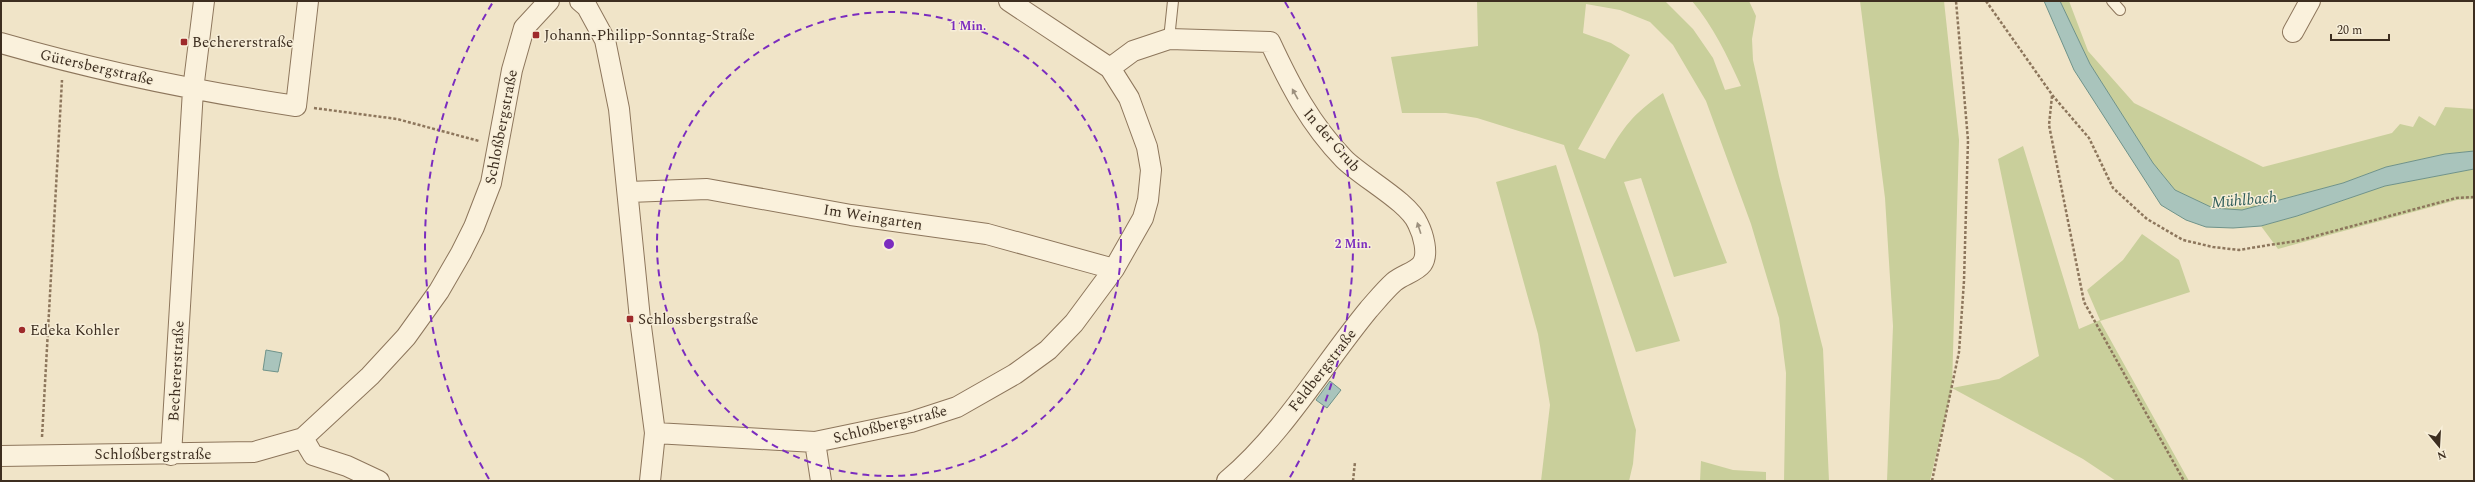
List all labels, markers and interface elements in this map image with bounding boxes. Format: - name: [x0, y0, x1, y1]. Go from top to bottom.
- scale bar: [2331, 16, 2389, 42]
- text: 1 Min.: [950, 17, 986, 36]
- text: 20 m: [2337, 21, 2362, 40]
- place label: Johann-Philipp-Sonntag-Straße: [544, 24, 755, 47]
- marker: Johann-Philipp-Sonntag-Straße: [531, 30, 541, 40]
- place label: Bechererstraße: [192, 31, 293, 54]
- marker: Bechererstraße: [179, 37, 189, 47]
- street label: Gütersbergstraße: [38, 43, 156, 92]
- street label: Schloßbergstraße: [479, 68, 524, 187]
- one-way arrow: [1291, 88, 1298, 99]
- street label: In der Grub: [1297, 103, 1366, 177]
- water label: Mühlbach: [2210, 185, 2278, 215]
- street label: Im Weingarten: [822, 198, 924, 237]
- one-way arrow: [1416, 221, 1422, 233]
- text: 2 Min.: [1335, 235, 1371, 254]
- centre of rings: [882, 237, 896, 251]
- place label: Schlossbergstraße: [638, 308, 759, 331]
- marker: Schlossbergstraße: [625, 314, 635, 324]
- place label: Edeka Kohler: [30, 319, 120, 342]
- street label: Bechererstraße: [162, 320, 191, 422]
- street label: Feldbergstraße: [1283, 324, 1362, 417]
- marker: Edeka Kohler: [17, 325, 27, 335]
- street label: Schloßbergstraße: [831, 399, 950, 450]
- north arrow: [2419, 426, 2459, 466]
- street label: Schloßbergstraße: [95, 443, 211, 466]
- text: N: [2435, 446, 2449, 465]

